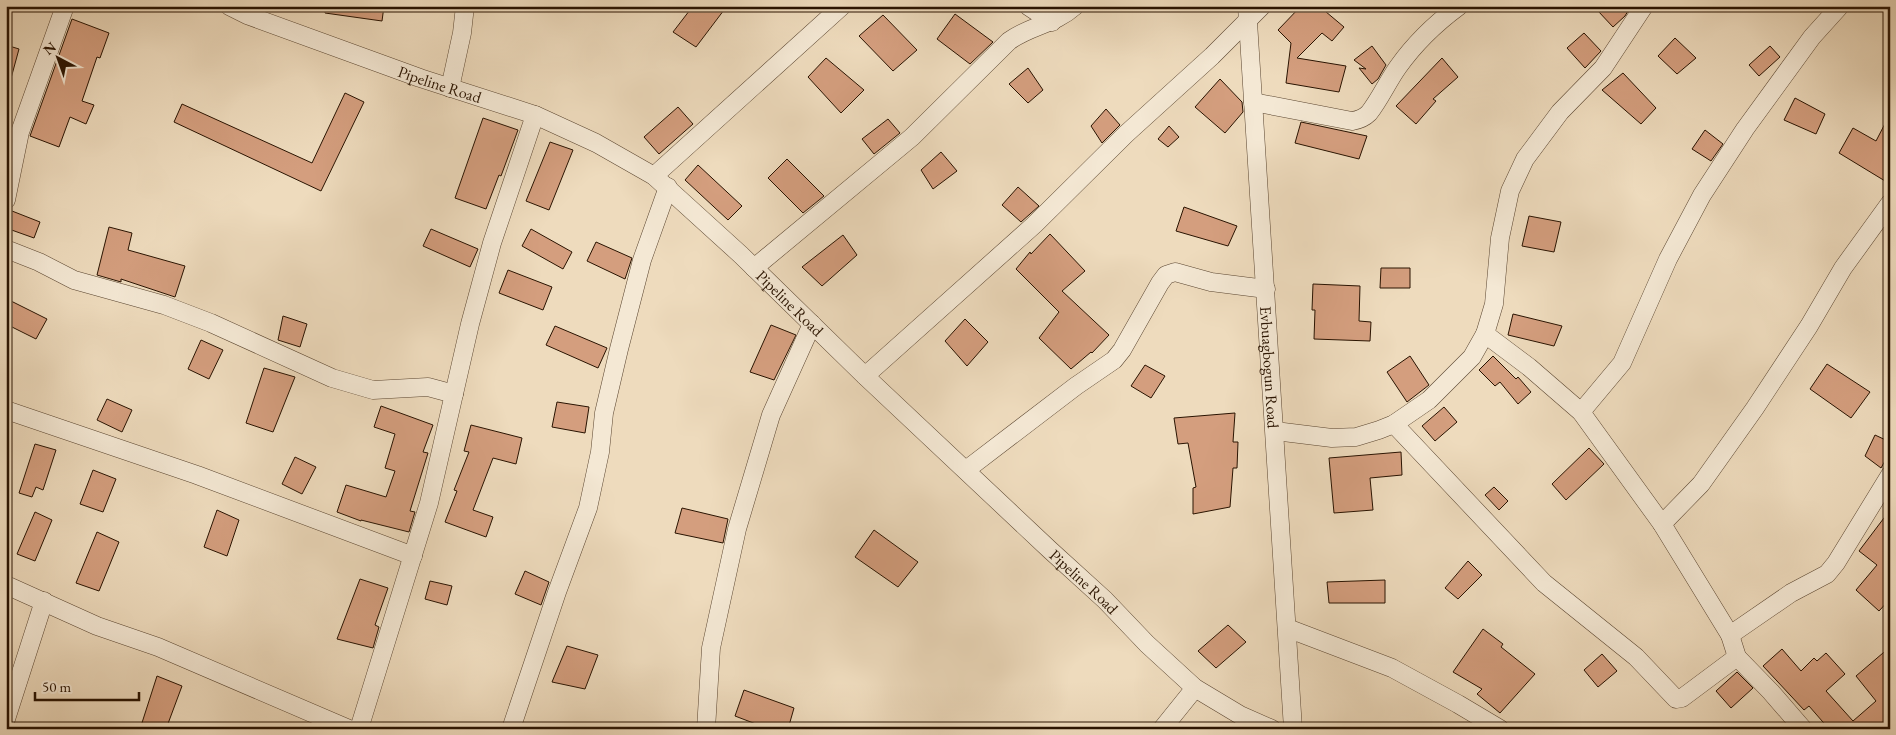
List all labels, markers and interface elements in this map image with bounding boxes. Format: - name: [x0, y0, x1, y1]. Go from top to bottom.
- north arrow: [32, 32, 82, 82]
- text: N: [39, 37, 60, 59]
- street label: Pipeline Road: [395, 61, 485, 108]
- street label: Pipeline Road: [751, 266, 829, 342]
- street label: Evbuagbogun Road: [1255, 306, 1284, 430]
- street label: Pipeline Road: [1045, 545, 1123, 619]
- scale bar: [35, 670, 139, 702]
- text: 50 m: [42, 677, 71, 696]

